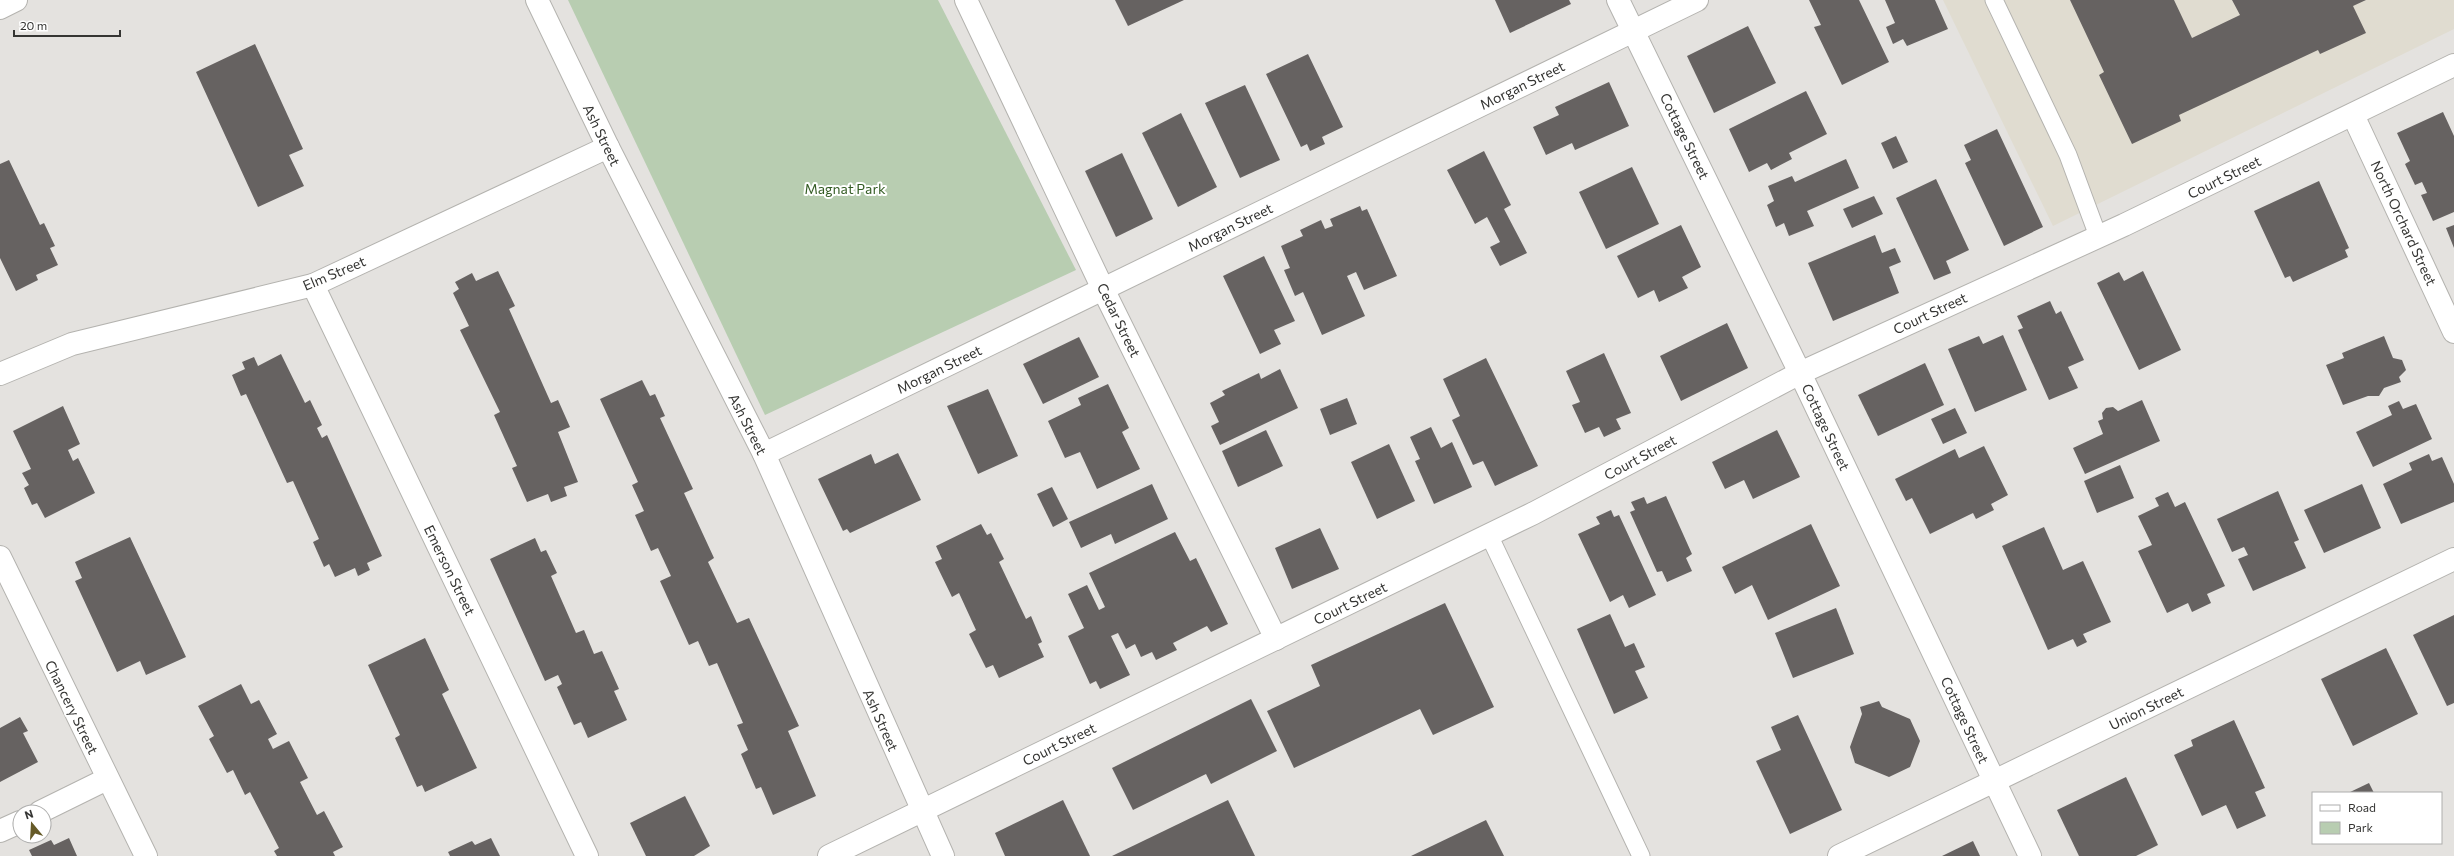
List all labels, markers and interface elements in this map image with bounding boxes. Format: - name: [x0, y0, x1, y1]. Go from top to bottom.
- scale bar: [14, 12, 120, 38]
- text: 20 m: [20, 18, 47, 32]
- street label: Morgan Street: [1477, 57, 1567, 113]
- street label: Cottage Street: [1657, 90, 1713, 182]
- street label: Ash Street: [580, 101, 624, 169]
- street label: Court Street: [2185, 152, 2264, 202]
- street label: North Orchard Street: [2368, 158, 2440, 288]
- park label: Magnat Park: [804, 180, 886, 197]
- street label: Morgan Street: [1185, 199, 1275, 255]
- street label: Elm Street: [300, 252, 368, 294]
- street label: Cedar Street: [1094, 280, 1144, 360]
- street label: Court Street: [1890, 288, 1970, 337]
- street label: Morgan Street: [894, 341, 984, 397]
- street label: Cottage Street: [1798, 381, 1854, 473]
- street label: Ash Street: [725, 391, 771, 458]
- street label: Court Street: [1601, 431, 1679, 483]
- street label: Emerson Street: [421, 522, 479, 618]
- street label: Court Street: [1311, 578, 1390, 628]
- street label: Chancery Street: [42, 657, 102, 757]
- street label: Cottage Street: [1937, 674, 1993, 766]
- street label: Union Street: [2106, 683, 2186, 733]
- street label: Ash Street: [860, 686, 902, 754]
- street label: Court Street: [1020, 719, 1099, 769]
- legend: [2312, 792, 2442, 844]
- text: Road: [2348, 800, 2376, 814]
- north arrow: [12, 804, 52, 844]
- text: N: [23, 807, 35, 821]
- text: Park: [2348, 820, 2374, 834]

